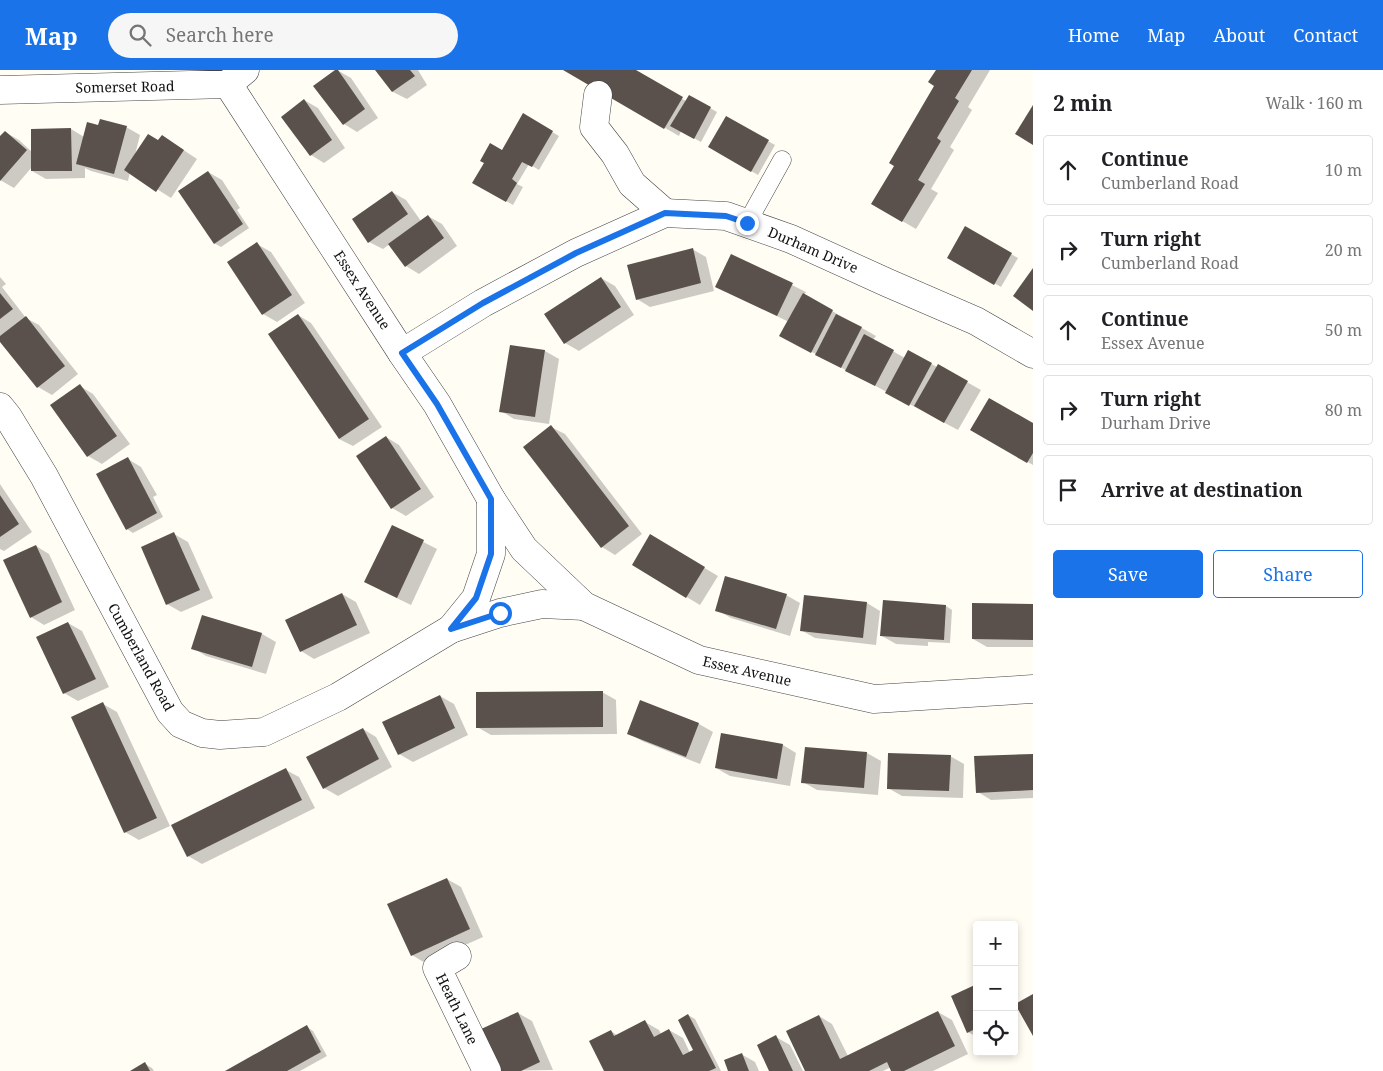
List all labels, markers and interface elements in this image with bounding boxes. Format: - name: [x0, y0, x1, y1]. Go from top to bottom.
- search box: [108, 13, 458, 58]
- text: Map: [25, 19, 78, 52]
- icon: search: [126, 21, 154, 49]
- text: Search here: [166, 22, 274, 48]
- text: Home: [1068, 23, 1119, 47]
- text: Map: [1147, 23, 1185, 47]
- text: About: [1213, 23, 1265, 47]
- text: Contact: [1293, 23, 1358, 47]
- street label: Somerset Road: [75, 76, 175, 97]
- text: 2 min: [1053, 89, 1112, 117]
- text: Walk · 160 m: [1266, 92, 1363, 114]
- text: Continue: [1101, 146, 1189, 172]
- icon: ahead: [1054, 156, 1082, 184]
- text: 10 m: [1325, 159, 1362, 181]
- text: Cumberland Road: [1101, 172, 1239, 194]
- route end: [736, 212, 759, 235]
- street label: Durham Drive: [765, 222, 861, 277]
- text: Turn right: [1101, 226, 1201, 252]
- icon: right: [1054, 236, 1082, 264]
- text: 20 m: [1325, 239, 1362, 261]
- street label: Essex Avenue: [330, 247, 395, 333]
- text: Cumberland Road: [1101, 252, 1239, 274]
- text: Continue: [1101, 306, 1189, 332]
- icon: ahead: [1054, 316, 1082, 344]
- text: 50 m: [1325, 319, 1362, 341]
- text: Essex Avenue: [1101, 332, 1205, 354]
- text: Turn right: [1101, 386, 1201, 412]
- icon: right: [1054, 396, 1082, 424]
- text: 80 m: [1325, 399, 1362, 421]
- text: Durham Drive: [1101, 412, 1211, 434]
- icon: arrive: [1054, 476, 1082, 504]
- text: Arrive at destination: [1101, 477, 1303, 503]
- button: Save: [1053, 550, 1203, 598]
- button: Share: [1213, 550, 1363, 598]
- street label: Cumberland Road: [104, 599, 179, 714]
- route start: [489, 602, 512, 625]
- street label: Essex Avenue: [701, 651, 793, 690]
- map controls: [973, 921, 1018, 1056]
- button: +: [973, 921, 1018, 966]
- button: −: [973, 966, 1018, 1011]
- street label: Heath Lane: [432, 970, 483, 1048]
- button: locate: [973, 1011, 1018, 1056]

